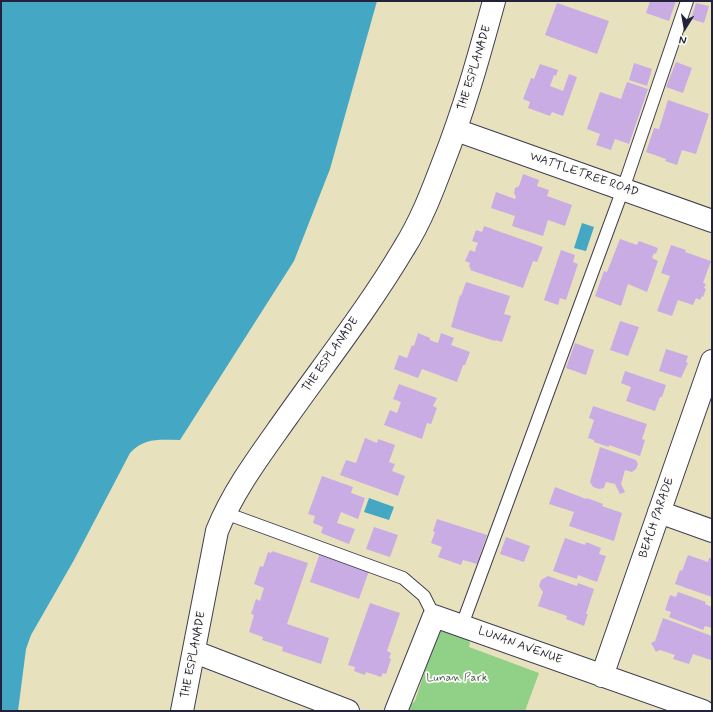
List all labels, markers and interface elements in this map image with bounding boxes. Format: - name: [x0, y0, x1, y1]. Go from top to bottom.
- north arrow: [665, 8, 705, 48]
- street label: THE ESPLANADE: [455, 24, 495, 112]
- text: N: [678, 32, 688, 47]
- street label: WATTLETREE ROAD: [528, 150, 640, 200]
- street label: THE ESPLANADE: [300, 315, 362, 395]
- street label: BEACH PARADE: [637, 476, 677, 560]
- street label: THE ESPLANADE: [179, 610, 209, 700]
- street label: LUNAN AVENUE: [476, 624, 564, 668]
- park label: Lunan Park: [426, 671, 488, 685]

